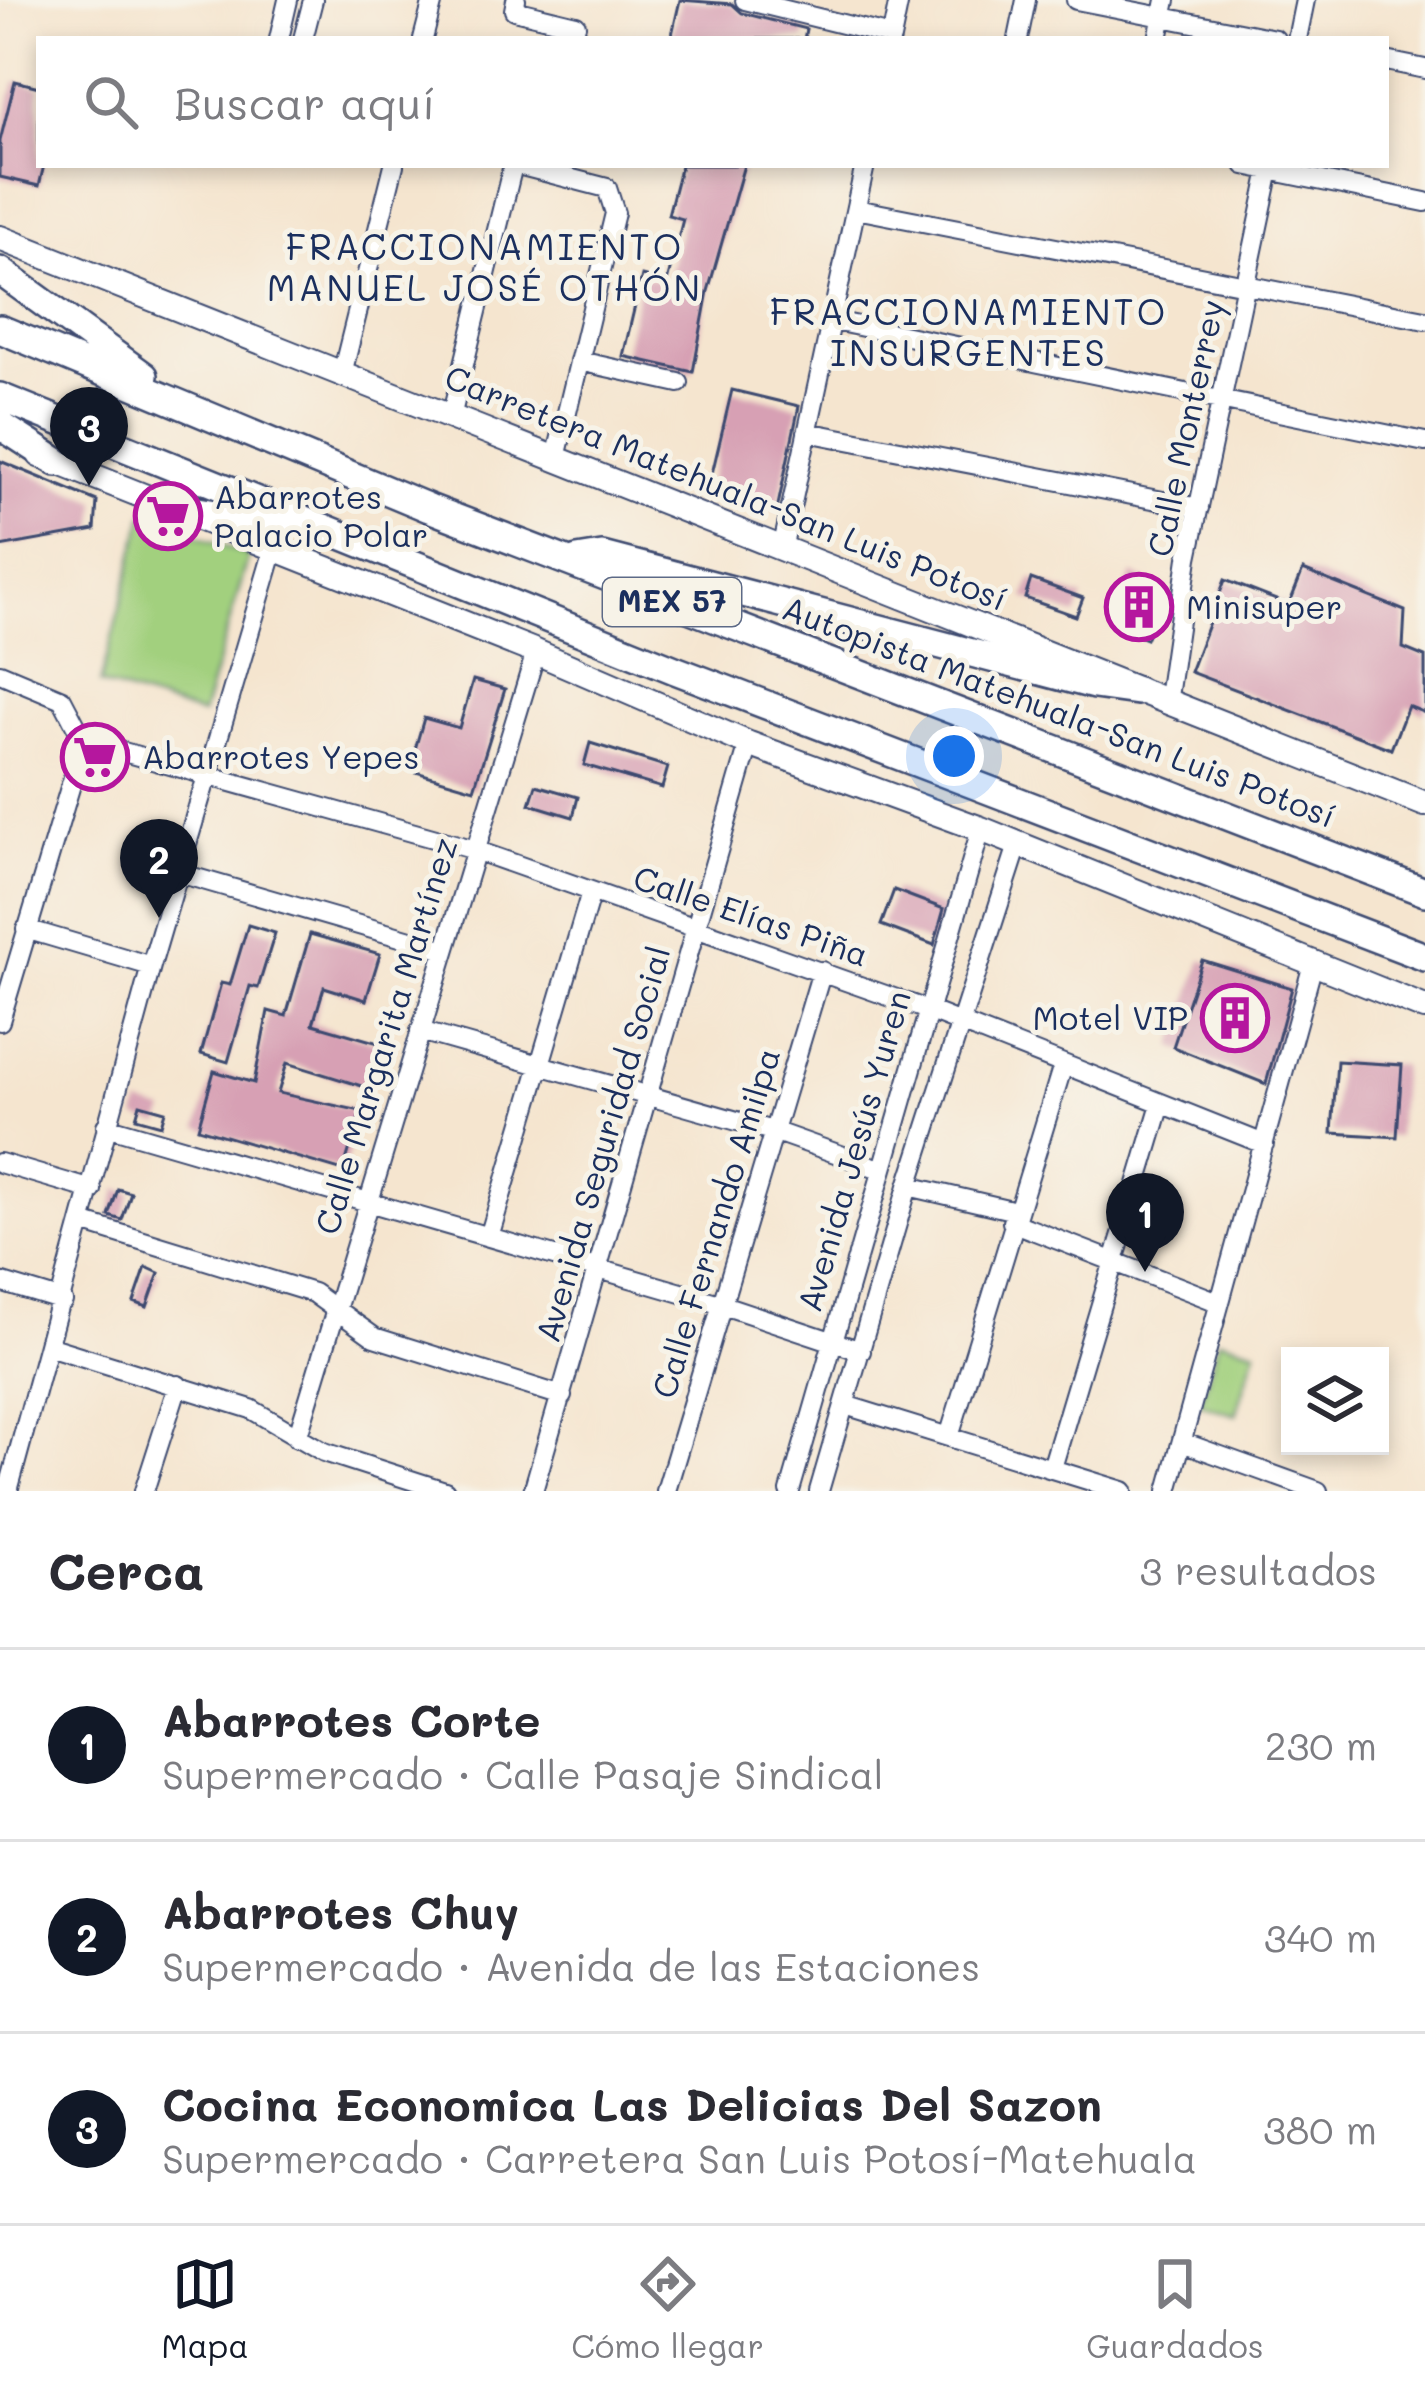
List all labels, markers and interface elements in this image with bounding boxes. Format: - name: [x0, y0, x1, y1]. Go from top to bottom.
- search box: [36, 36, 1389, 168]
- icon: search: [78, 69, 144, 135]
- text: Buscar aquí: [174, 73, 436, 131]
- district label: FRACCIONAMIENTO MANUEL JOSÉ OTHÓN: [267, 222, 703, 310]
- district label: FRACCIONAMIENTO INSURGENTES: [770, 287, 1168, 375]
- street label: Calle Monterrey: [1136, 295, 1234, 560]
- street label: Carretera Matehuala-San Luis Potosí: [439, 354, 1014, 619]
- pin: 3: [50, 387, 128, 486]
- place label: Abarrotes Palacio Polar: [214, 474, 428, 555]
- supermarket icon: Abarrotes Palacio Polar: [133, 481, 203, 551]
- building icon: Minisuper: [1104, 572, 1174, 642]
- road number: MEX 57: [603, 578, 741, 626]
- place label: Minisuper: [1186, 584, 1342, 627]
- street label: Autopista Matehuala-San Luis Potosí: [777, 585, 1342, 836]
- supermarket icon: Abarrotes Yepes: [60, 722, 130, 792]
- your location: [924, 726, 984, 786]
- place label: Abarrotes Yepes: [142, 734, 420, 777]
- pin: 2: [120, 819, 198, 918]
- street label: Calle Margarita Martínez: [304, 832, 465, 1239]
- street label: Calle Elías Piña: [628, 854, 875, 975]
- street label: Avenida Seguridad Social: [524, 941, 679, 1347]
- building icon: Motel VIP: [1200, 983, 1270, 1053]
- street label: Avenida Jesús Yuren: [786, 985, 919, 1316]
- place label: Motel VIP: [1033, 995, 1188, 1038]
- street label: Calle Fernando Amilpa: [641, 1042, 788, 1403]
- pin: 1: [1106, 1173, 1184, 1272]
- map controls: [1281, 1347, 1389, 1455]
- button: layers: [1281, 1347, 1389, 1455]
- text: Cerca: [48, 1536, 205, 1603]
- text: 3 resultados: [1140, 1544, 1377, 1595]
- text: Abarrotes Corte: [162, 1690, 540, 1748]
- text: 1: [78, 1719, 96, 1770]
- text: 230 m: [1265, 1719, 1377, 1770]
- text: Supermercado · Calle Pasaje Sindical: [162, 1748, 884, 1799]
- text: Abarrotes Chuy: [162, 1882, 519, 1940]
- text: 2: [76, 1911, 98, 1962]
- text: 340 m: [1264, 1911, 1377, 1962]
- text: Supermercado · Avenida de las Estaciones: [162, 1940, 980, 1991]
- text: Cocina Economica Las Delicias Del Sazon: [162, 2074, 1102, 2132]
- text: 3: [75, 2103, 99, 2154]
- text: 380 m: [1263, 2103, 1377, 2154]
- text: Supermercado · Carretera San Luis Potosí-Matehuala: [162, 2132, 1197, 2183]
- tab: Mapa: [161, 2251, 249, 2366]
- tab: Cómo llegar: [571, 2251, 764, 2366]
- tab: Guardados: [1086, 2251, 1264, 2366]

